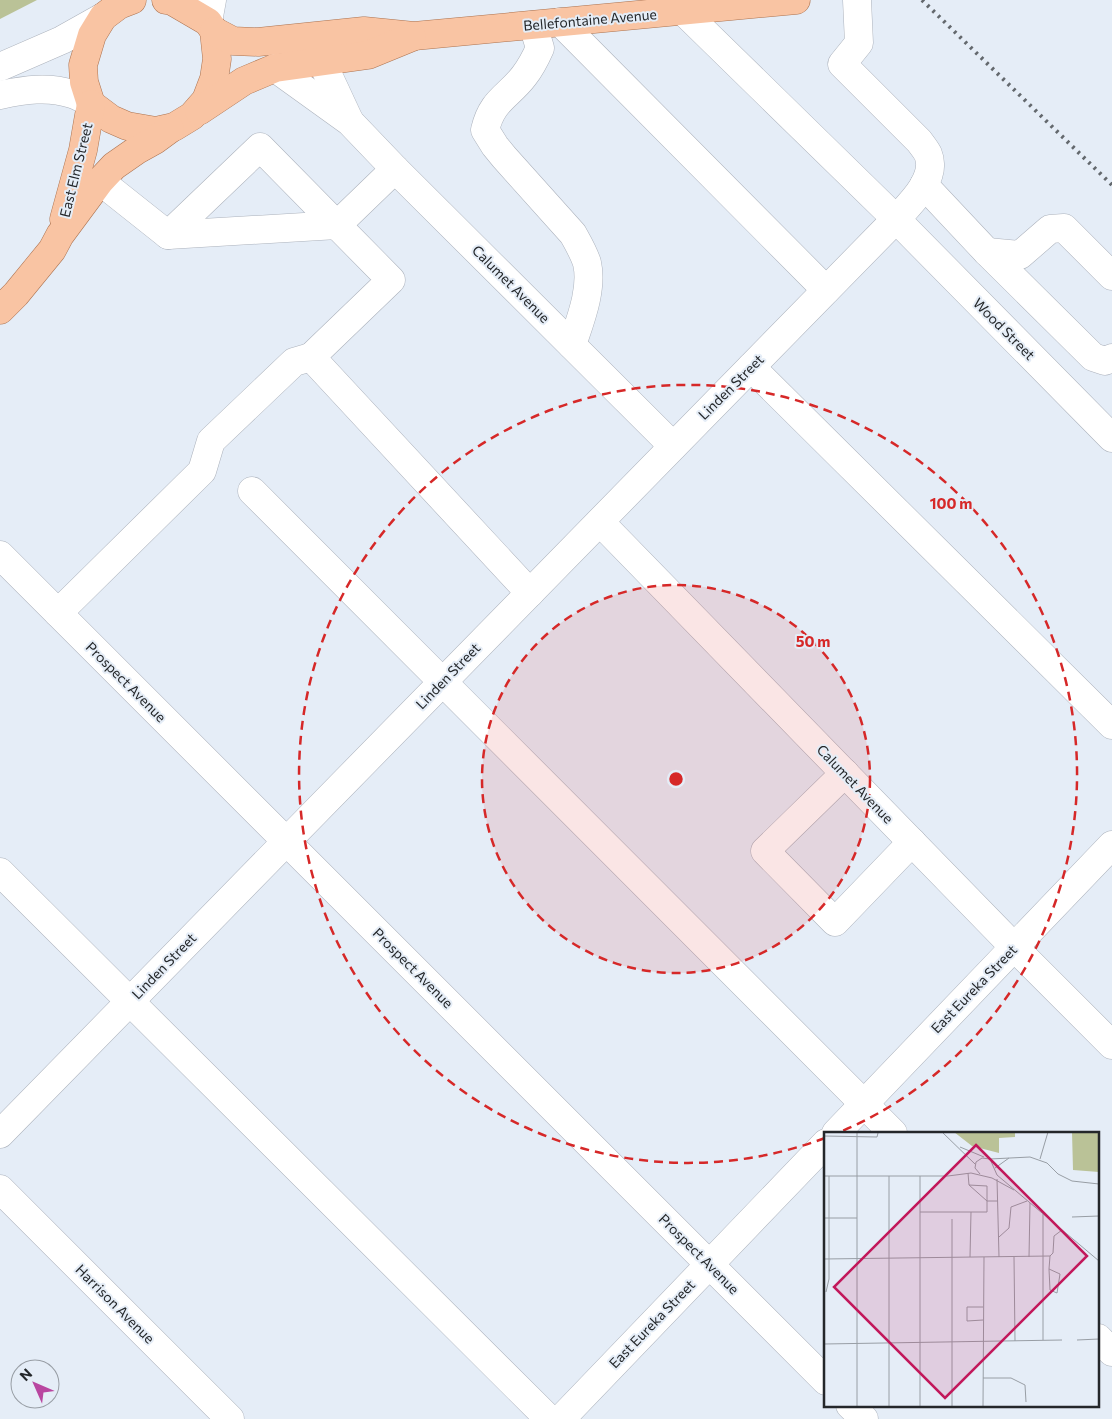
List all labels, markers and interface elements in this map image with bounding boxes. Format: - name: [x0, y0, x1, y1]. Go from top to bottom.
- street label: Bellefontaine Avenue: [523, 5, 657, 34]
- street label: East Elm Street: [56, 121, 96, 219]
- street label: Calumet Avenue: [469, 241, 554, 326]
- street label: Wood Street: [970, 294, 1039, 363]
- street label: Linden Street: [694, 350, 767, 423]
- text: 100 m: [930, 494, 972, 512]
- text: 50 m: [796, 632, 830, 650]
- street label: Prospect Avenue: [83, 638, 170, 725]
- street label: Linden Street: [412, 639, 484, 712]
- street label: Calumet Avenue: [814, 741, 897, 827]
- centre of rings: [667, 770, 685, 788]
- street label: Prospect Avenue: [370, 924, 457, 1011]
- street label: Linden Street: [128, 929, 200, 1002]
- street label: East Eureka Street: [927, 941, 1020, 1036]
- inset map: [824, 1132, 1100, 1406]
- street label: Prospect Avenue: [656, 1210, 743, 1297]
- street label: Harrison Avenue: [72, 1261, 158, 1347]
- street label: East Eureka Street: [605, 1276, 698, 1371]
- north arrow: [10, 1359, 60, 1409]
- text: N: [16, 1365, 35, 1384]

